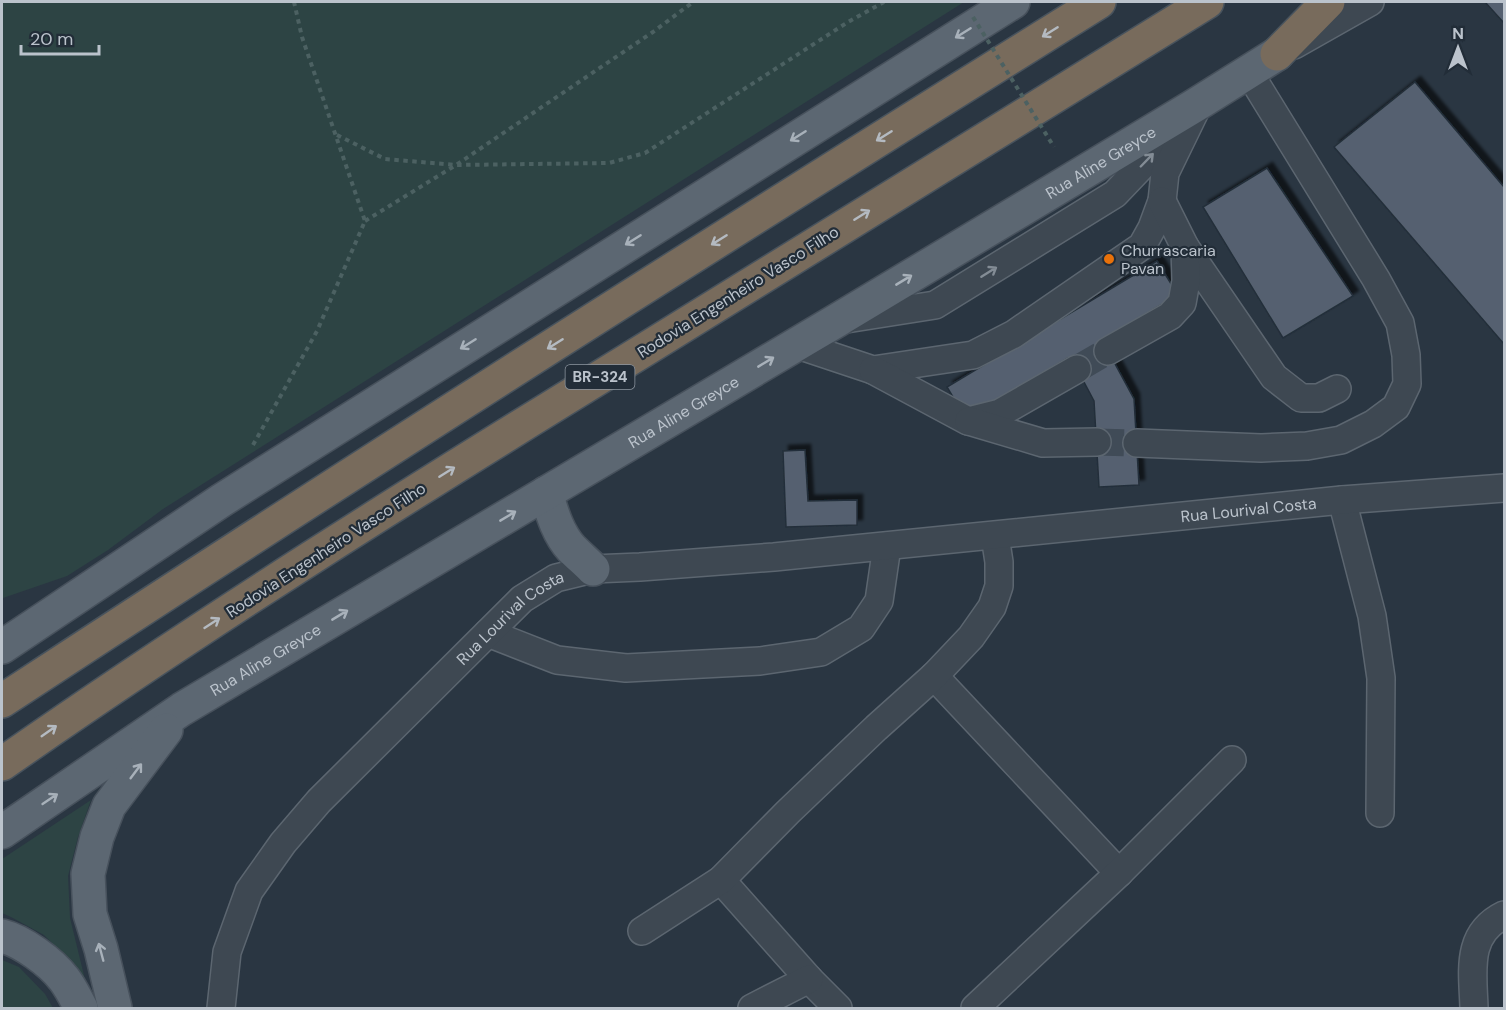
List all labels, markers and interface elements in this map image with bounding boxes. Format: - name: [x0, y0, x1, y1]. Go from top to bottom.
- scale bar: [21, 18, 99, 56]
- north arrow: [1428, 18, 1488, 78]
- text: N: [1452, 23, 1464, 44]
- text: 20 m: [30, 27, 73, 51]
- one-way arrow: [955, 27, 972, 39]
- one-way arrow: [1042, 27, 1059, 39]
- street label: Rua Aline Greyce: [1041, 121, 1160, 203]
- one-way arrow: [876, 130, 893, 142]
- one-way arrow: [790, 131, 807, 143]
- one-way arrow: [1140, 152, 1154, 167]
- one-way arrow: [853, 208, 870, 220]
- street label: Rodovia Engenheiro Vasco Filho: [633, 221, 843, 363]
- one-way arrow: [712, 234, 728, 246]
- one-way arrow: [625, 235, 642, 247]
- place label: Churrascaria Pavan: [1121, 240, 1216, 279]
- marker: Churrascaria Pavan: [1102, 252, 1116, 266]
- one-way arrow: [980, 265, 997, 277]
- one-way arrow: [895, 273, 912, 285]
- one-way arrow: [460, 338, 477, 351]
- one-way arrow: [547, 339, 564, 351]
- one-way arrow: [757, 355, 774, 367]
- road number: BR-324: [566, 365, 634, 389]
- street label: Rua Aline Greyce: [624, 371, 743, 453]
- one-way arrow: [438, 466, 455, 478]
- street label: Rodovia Engenheiro Vasco Filho: [222, 478, 430, 622]
- street label: Rua Lourival Costa: [1180, 492, 1317, 527]
- one-way arrow: [499, 509, 516, 521]
- street label: Rua Lourival Costa: [452, 566, 566, 669]
- one-way arrow: [331, 609, 348, 621]
- one-way arrow: [203, 617, 220, 629]
- street label: Rua Aline Greyce: [206, 619, 325, 700]
- one-way arrow: [41, 725, 57, 737]
- one-way arrow: [130, 763, 142, 779]
- one-way arrow: [41, 793, 58, 805]
- one-way arrow: [95, 942, 107, 961]

